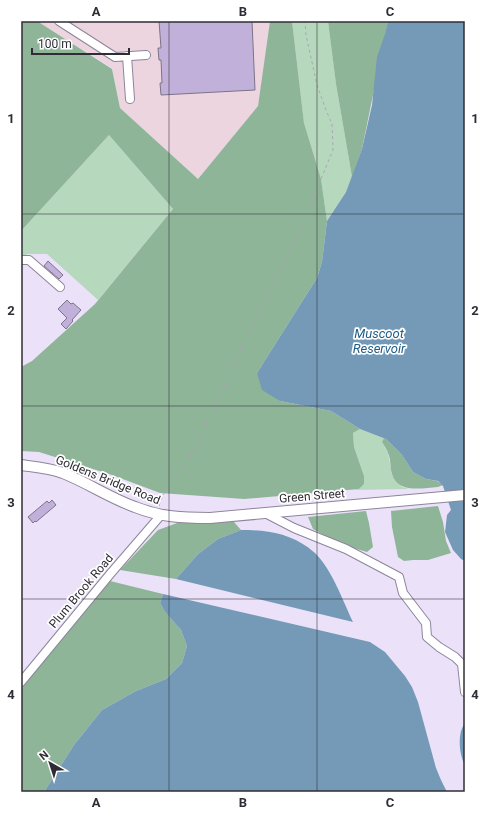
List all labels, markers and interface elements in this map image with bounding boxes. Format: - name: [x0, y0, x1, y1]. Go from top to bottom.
- text: A: [92, 4, 101, 19]
- text: B: [239, 4, 247, 19]
- text: C: [386, 4, 395, 19]
- scale bar: [32, 30, 129, 56]
- text: 100 m: [38, 37, 72, 51]
- text: 1: [7, 111, 15, 126]
- text: 1: [471, 111, 479, 126]
- text: 2: [7, 303, 15, 318]
- text: 2: [471, 303, 479, 318]
- water label: Muscoot Reservoir: [353, 326, 406, 356]
- street label: Goldens Bridge Road: [54, 453, 162, 507]
- street label: Green Street: [278, 486, 346, 506]
- text: 3: [7, 495, 15, 510]
- text: 3: [471, 495, 479, 510]
- street label: Plum Brook Road: [46, 551, 116, 631]
- text: 4: [7, 687, 15, 702]
- text: 4: [471, 687, 479, 702]
- north arrow: [30, 743, 70, 783]
- text: N: [37, 748, 51, 763]
- text: A: [92, 795, 101, 810]
- text: B: [239, 795, 247, 810]
- text: C: [386, 795, 395, 810]

